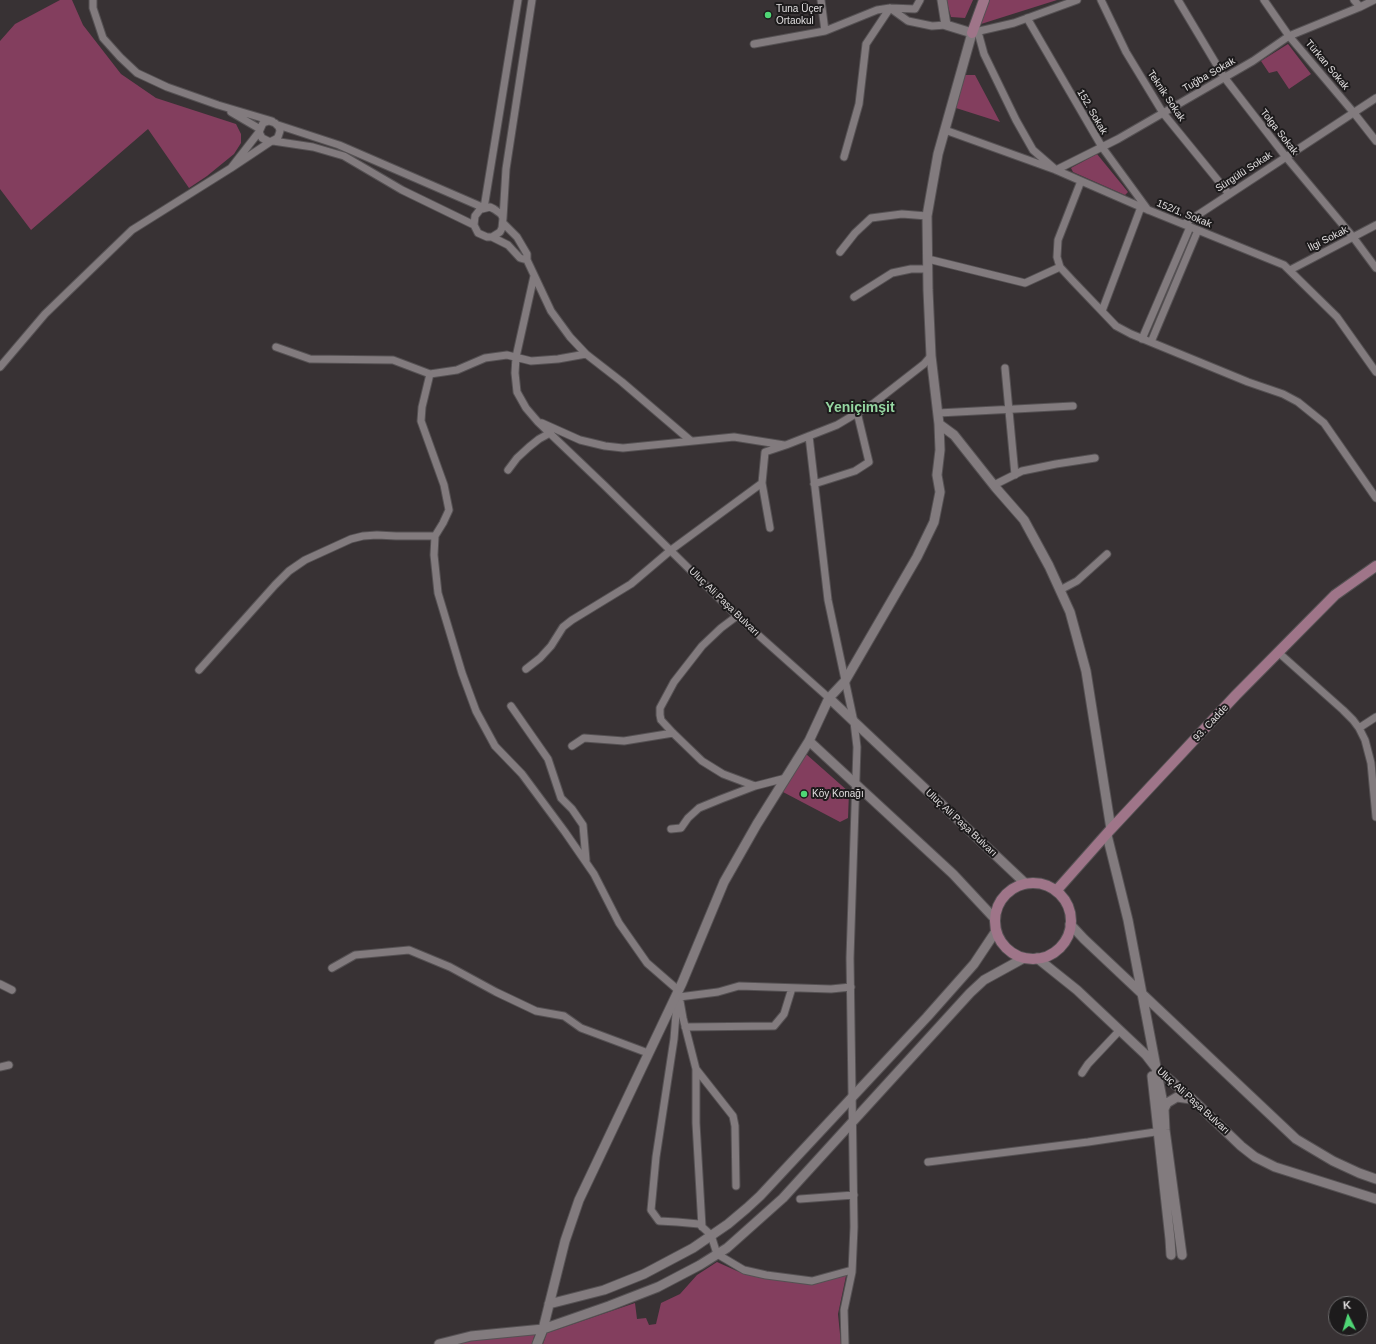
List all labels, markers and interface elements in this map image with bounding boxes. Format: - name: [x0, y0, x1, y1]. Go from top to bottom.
- place label: Tuna Üçer Ortaokul: [776, 3, 822, 26]
- marker: Tuna Üçer Ortaokul: [763, 10, 773, 20]
- street label: Türkan Sokak: [1303, 38, 1351, 92]
- street label: Tuğba Sokak: [1181, 55, 1237, 95]
- street label: Teknik Sokak: [1145, 68, 1187, 124]
- street label: 152. Sokak: [1074, 87, 1110, 137]
- street label: Tolga Sokak: [1258, 107, 1300, 157]
- street label: Sürgülü Sokak: [1213, 149, 1275, 195]
- street label: 152/1. Sokak: [1155, 198, 1213, 230]
- street label: İlgi Sokak: [1306, 224, 1350, 254]
- district label: Yeniçimşit: [825, 400, 895, 416]
- street label: Uluç Ali Paşa Bulvarı: [686, 565, 762, 639]
- street label: 93. Cadde: [1191, 702, 1231, 744]
- street label: Uluç Ali Paşa Bulvarı: [923, 787, 999, 859]
- place label: Köy Konağı: [812, 788, 864, 800]
- marker: Köy Konağı: [799, 789, 809, 799]
- street label: Uluç Ali Paşa Bulvarı: [1154, 1065, 1232, 1137]
- north arrow: [1328, 1296, 1368, 1336]
- text: K: [1343, 1299, 1352, 1311]

